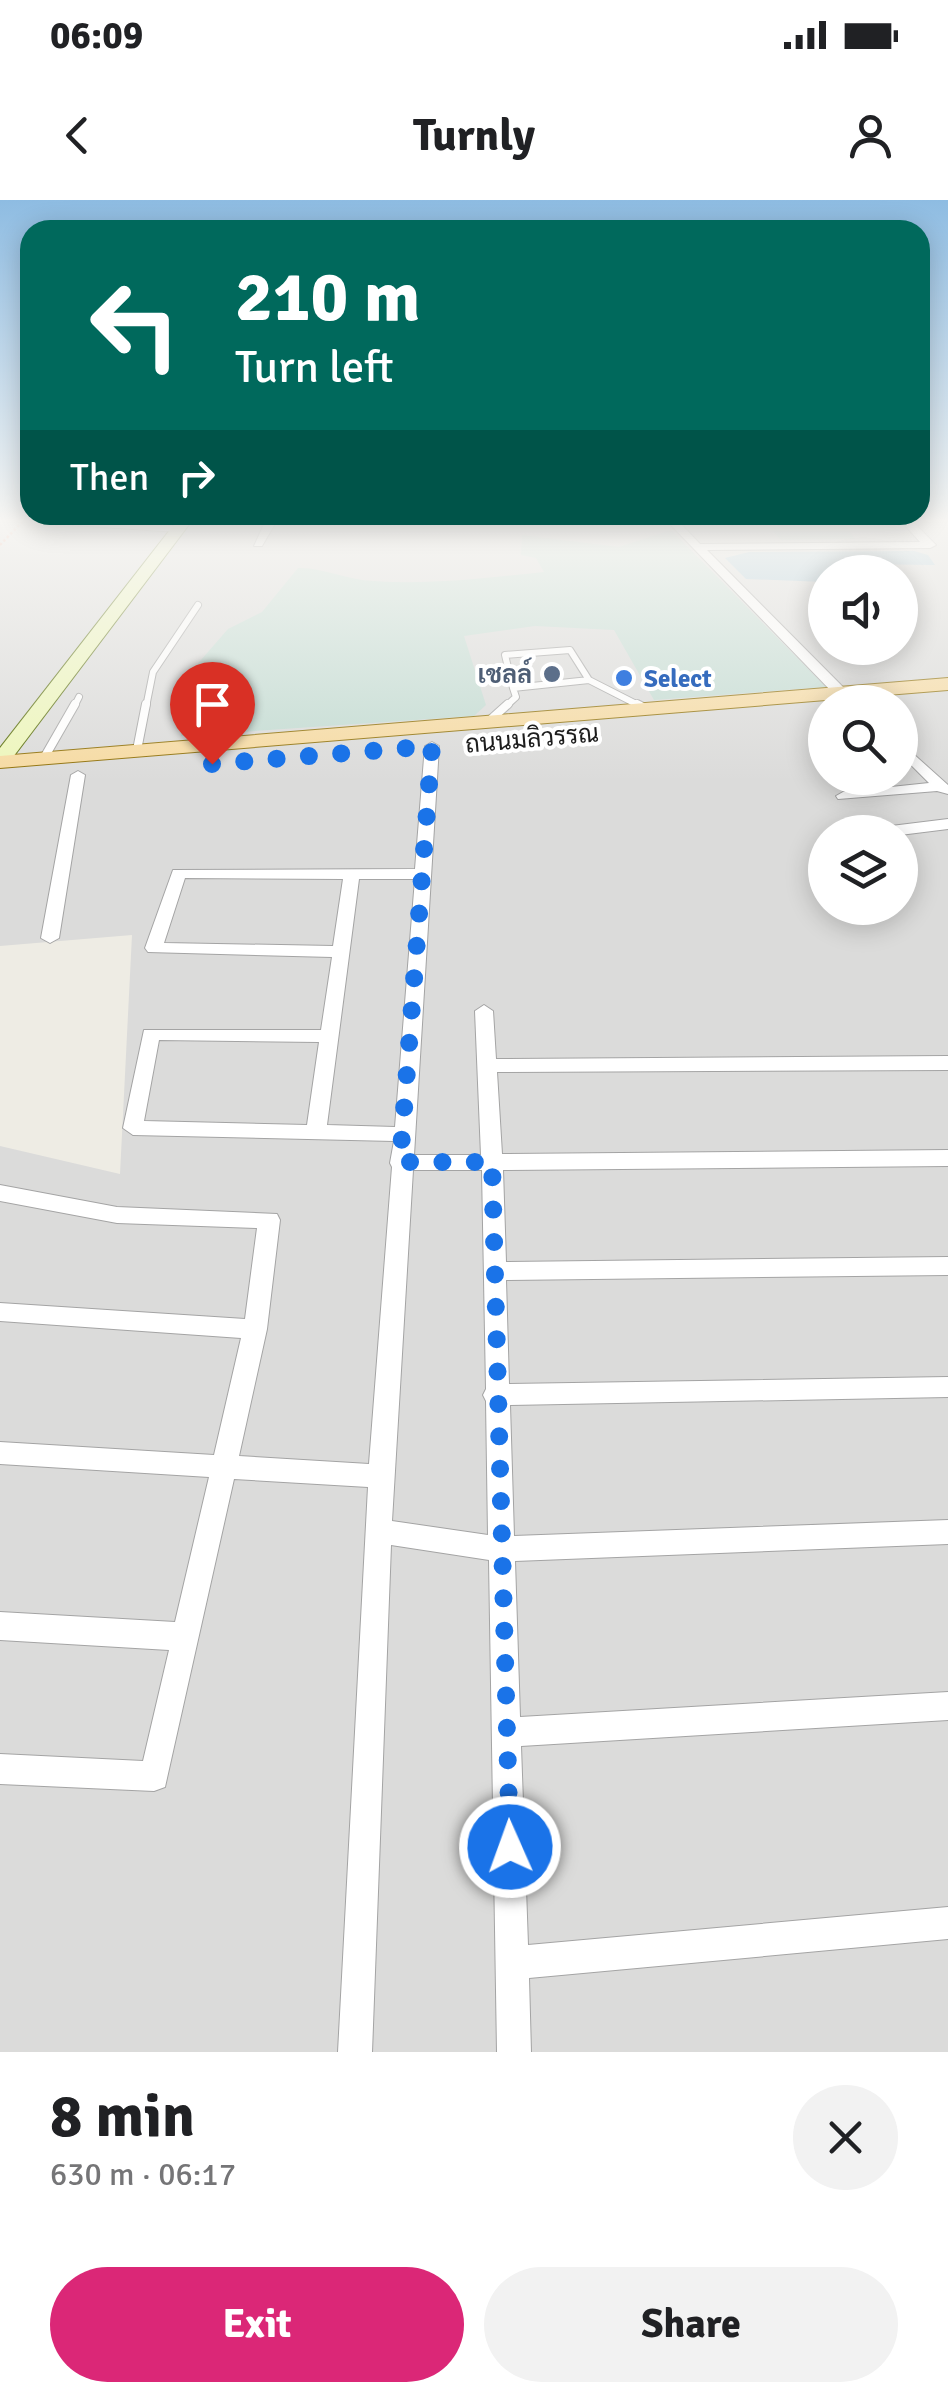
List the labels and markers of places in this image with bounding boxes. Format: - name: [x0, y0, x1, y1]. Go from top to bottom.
- place label: เชลล์: [478, 657, 533, 690]
- pin: [170, 662, 255, 765]
- marker: เชลล์: [541, 663, 563, 685]
- place label: Select: [644, 663, 712, 694]
- marker: Select: [613, 667, 635, 689]

